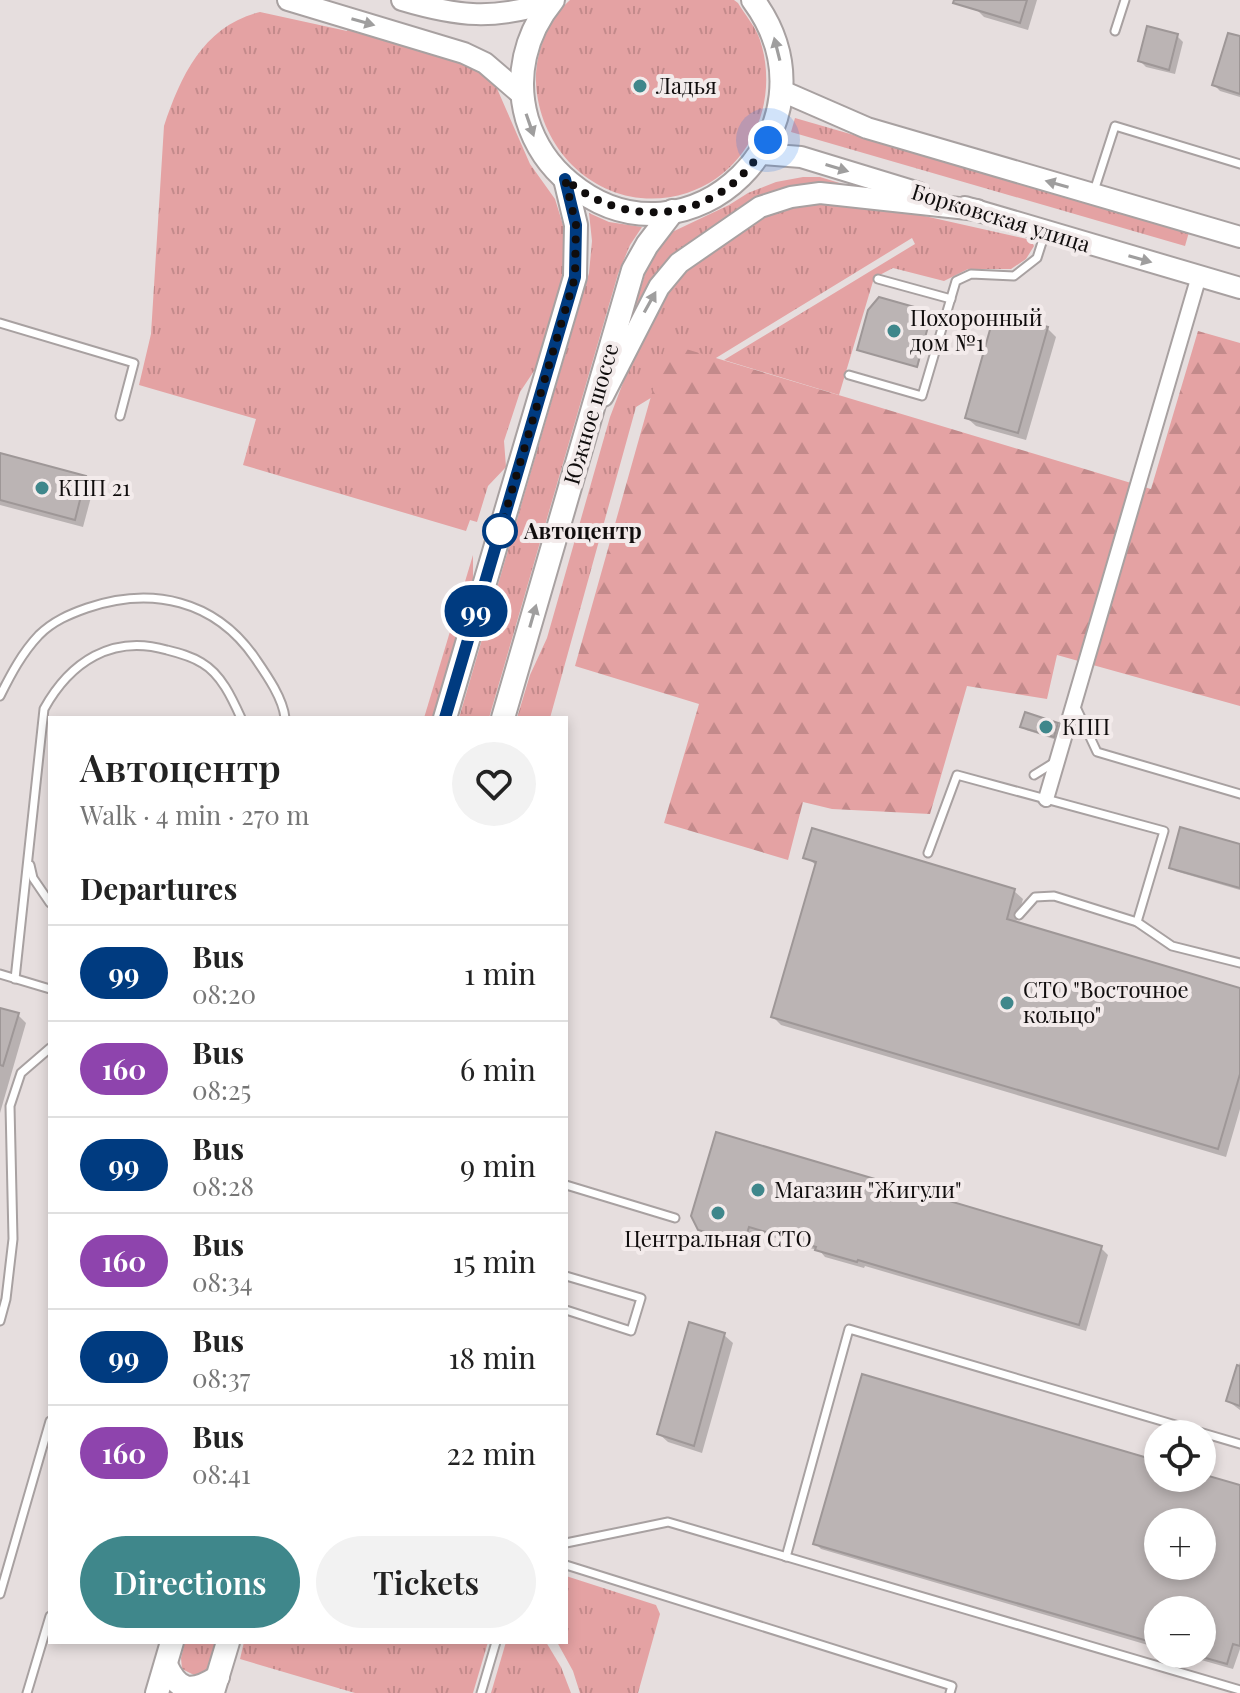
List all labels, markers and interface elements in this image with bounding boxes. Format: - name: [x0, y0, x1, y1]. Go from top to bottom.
- one-way arrow: [351, 16, 375, 29]
- one-way arrow: [771, 37, 783, 62]
- place label: Ладья: [655, 70, 717, 100]
- marker: Ладья: [631, 77, 649, 95]
- one-way arrow: [524, 113, 536, 137]
- your location: [748, 120, 788, 160]
- one-way arrow: [825, 162, 849, 175]
- street label: Борковская улица: [908, 176, 1094, 258]
- one-way arrow: [1045, 177, 1069, 190]
- one-way arrow: [1128, 253, 1152, 266]
- one-way arrow: [644, 290, 657, 313]
- place label: Похоронный дом №1: [910, 302, 1043, 357]
- marker: Похоронный дом №1: [885, 322, 903, 340]
- street label: Южное шоссе: [556, 339, 625, 488]
- place label: КПП 21: [58, 472, 130, 502]
- marker: КПП 21: [33, 479, 51, 497]
- marker: Автоцентр: [483, 514, 517, 548]
- place label: Автоцентр: [523, 515, 642, 545]
- line badge: 99: [440, 585, 512, 637]
- text: 99: [461, 592, 491, 629]
- one-way arrow: [527, 604, 539, 629]
- place label: КПП: [1062, 711, 1110, 741]
- marker: КПП: [1037, 718, 1055, 736]
- text: Автоцентр: [80, 741, 281, 792]
- button: heart: [452, 742, 536, 826]
- text: Walk · 4 min · 270 m: [80, 797, 309, 832]
- text: Departures: [80, 868, 237, 908]
- text: Bus: [192, 936, 244, 976]
- text: 1 min: [464, 953, 536, 993]
- text: 99: [109, 954, 139, 991]
- place label: СТО "Восточное кольцо": [1023, 974, 1189, 1029]
- text: 08:20: [192, 976, 256, 1011]
- marker: СТО "Восточное кольцо": [998, 994, 1016, 1012]
- text: Bus: [192, 1032, 244, 1072]
- text: 6 min: [460, 1049, 536, 1089]
- text: 160: [102, 1050, 146, 1087]
- text: 08:25: [192, 1072, 251, 1107]
- text: Bus: [192, 1128, 244, 1168]
- text: 9 min: [460, 1145, 536, 1185]
- text: 99: [109, 1146, 139, 1183]
- text: 08:28: [192, 1168, 254, 1203]
- place label: Магазин "Жигули": [774, 1174, 961, 1204]
- marker: Магазин "Жигули": [749, 1181, 767, 1199]
- marker: Центральная СТО: [709, 1204, 727, 1222]
- place label: Центральная СТО: [624, 1223, 812, 1253]
- text: Bus: [192, 1224, 244, 1264]
- text: 15 min: [452, 1241, 536, 1281]
- text: 160: [102, 1242, 146, 1279]
- text: 08:34: [192, 1264, 253, 1299]
- text: Bus: [192, 1320, 244, 1360]
- text: 18 min: [448, 1337, 536, 1377]
- text: 99: [109, 1338, 139, 1375]
- text: 08:37: [192, 1360, 250, 1395]
- text: Bus: [192, 1416, 244, 1456]
- map controls: [1144, 1420, 1216, 1668]
- button: locate: [1144, 1420, 1216, 1492]
- text: 22 min: [446, 1433, 536, 1473]
- text: 160: [102, 1434, 146, 1471]
- text: 08:41: [192, 1456, 251, 1491]
- button: +: [1144, 1508, 1216, 1580]
- button: Directions: [80, 1536, 300, 1628]
- button: Tickets: [316, 1536, 536, 1628]
- button: −: [1144, 1596, 1216, 1668]

